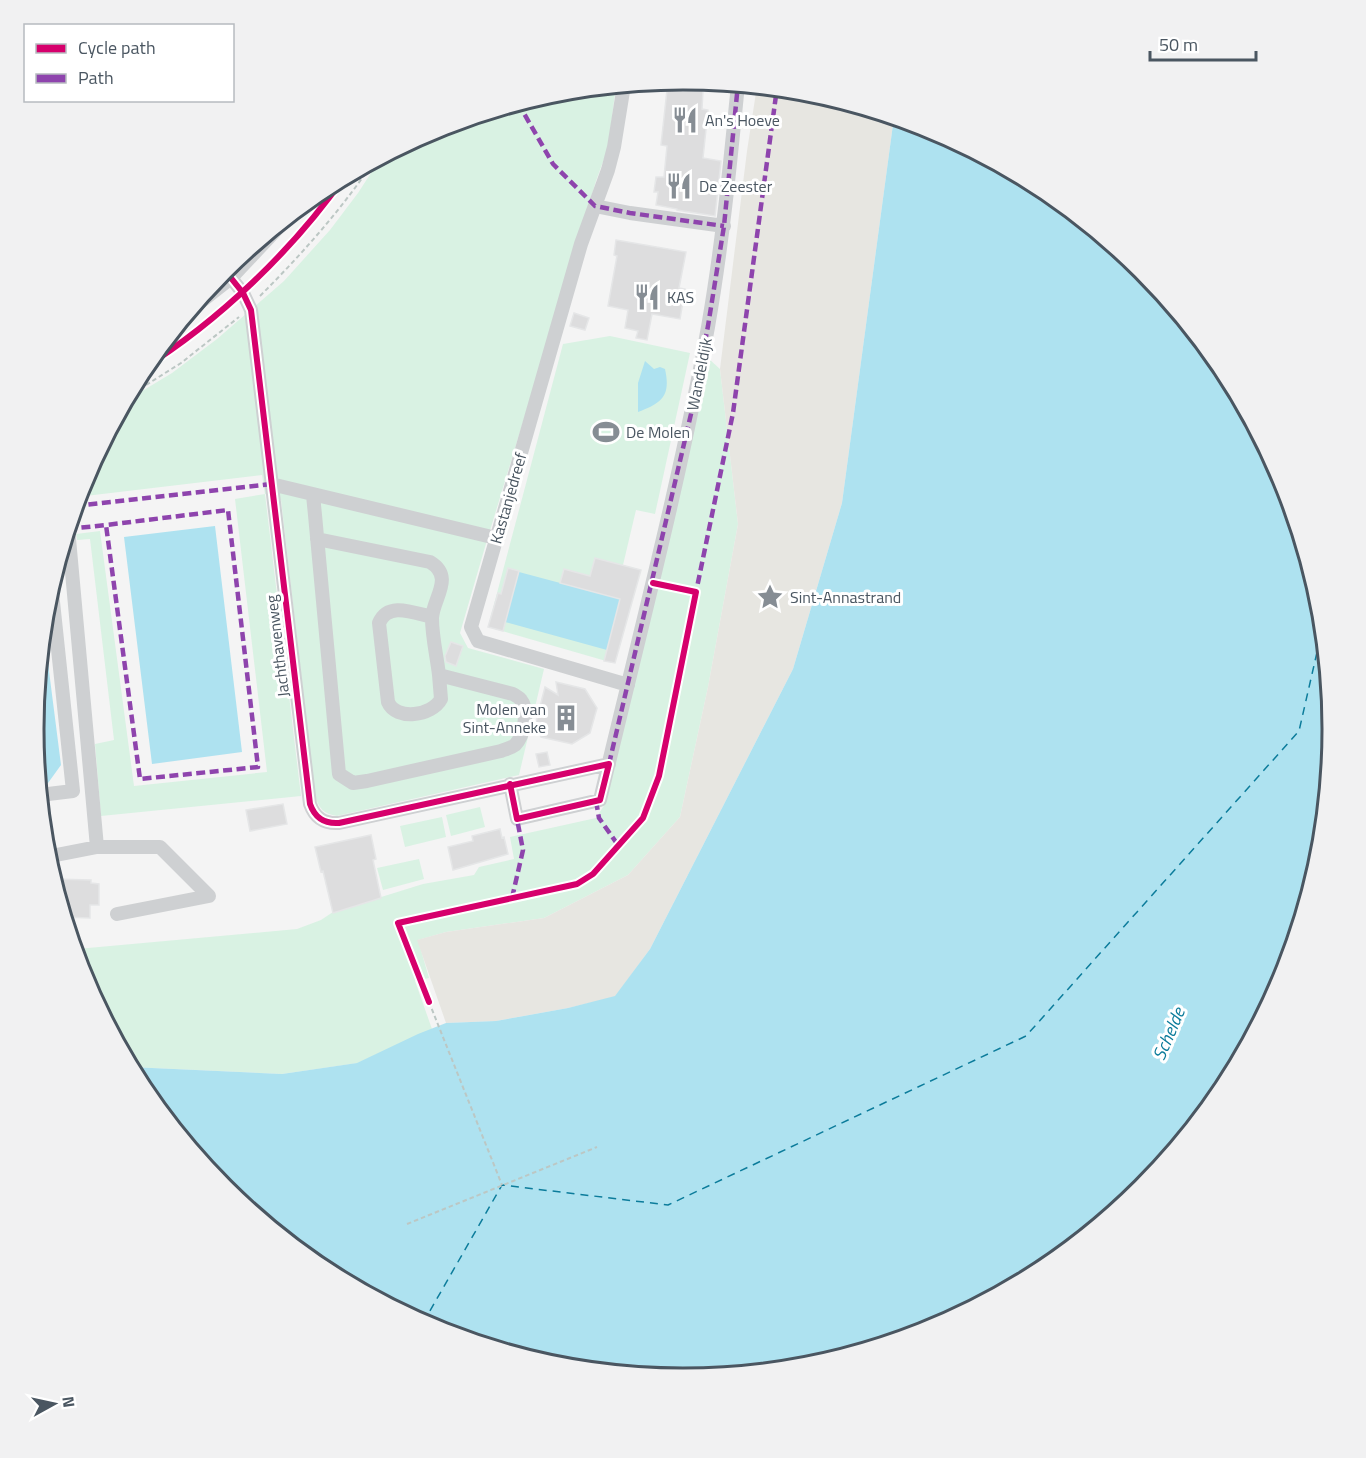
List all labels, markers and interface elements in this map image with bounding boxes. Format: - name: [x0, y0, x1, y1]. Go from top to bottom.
- legend: [24, 24, 234, 102]
- scale bar: [1150, 24, 1256, 62]
- text: 50 m: [1159, 31, 1198, 58]
- text: Cycle path: [78, 34, 156, 61]
- text: Path: [78, 64, 114, 91]
- restaurant icon: An's Hoeve: [670, 105, 700, 135]
- place label: An's Hoeve: [705, 108, 780, 132]
- restaurant icon: De Zeester: [664, 171, 694, 201]
- place label: De Zeester: [699, 174, 773, 198]
- restaurant icon: KAS: [632, 282, 662, 312]
- place label: KAS: [667, 285, 694, 309]
- street label: Wandeldijk: [680, 335, 718, 413]
- sports icon: De Molen: [591, 417, 621, 447]
- place label: De Molen: [626, 420, 690, 444]
- street label: Kastanjedreef: [484, 449, 533, 546]
- place icon: Sint-Annastrand: [755, 582, 785, 612]
- place label: Sint-Annastrand: [790, 585, 901, 609]
- street label: Jachthavenweg: [259, 593, 295, 699]
- place label: Molen van Sint-Anneke: [463, 697, 546, 739]
- building icon: Molen van Sint-Anneke: [551, 703, 581, 733]
- water label: Schelde: [1145, 1002, 1192, 1064]
- north arrow: [24, 1374, 84, 1434]
- text: N: [56, 1395, 82, 1409]

